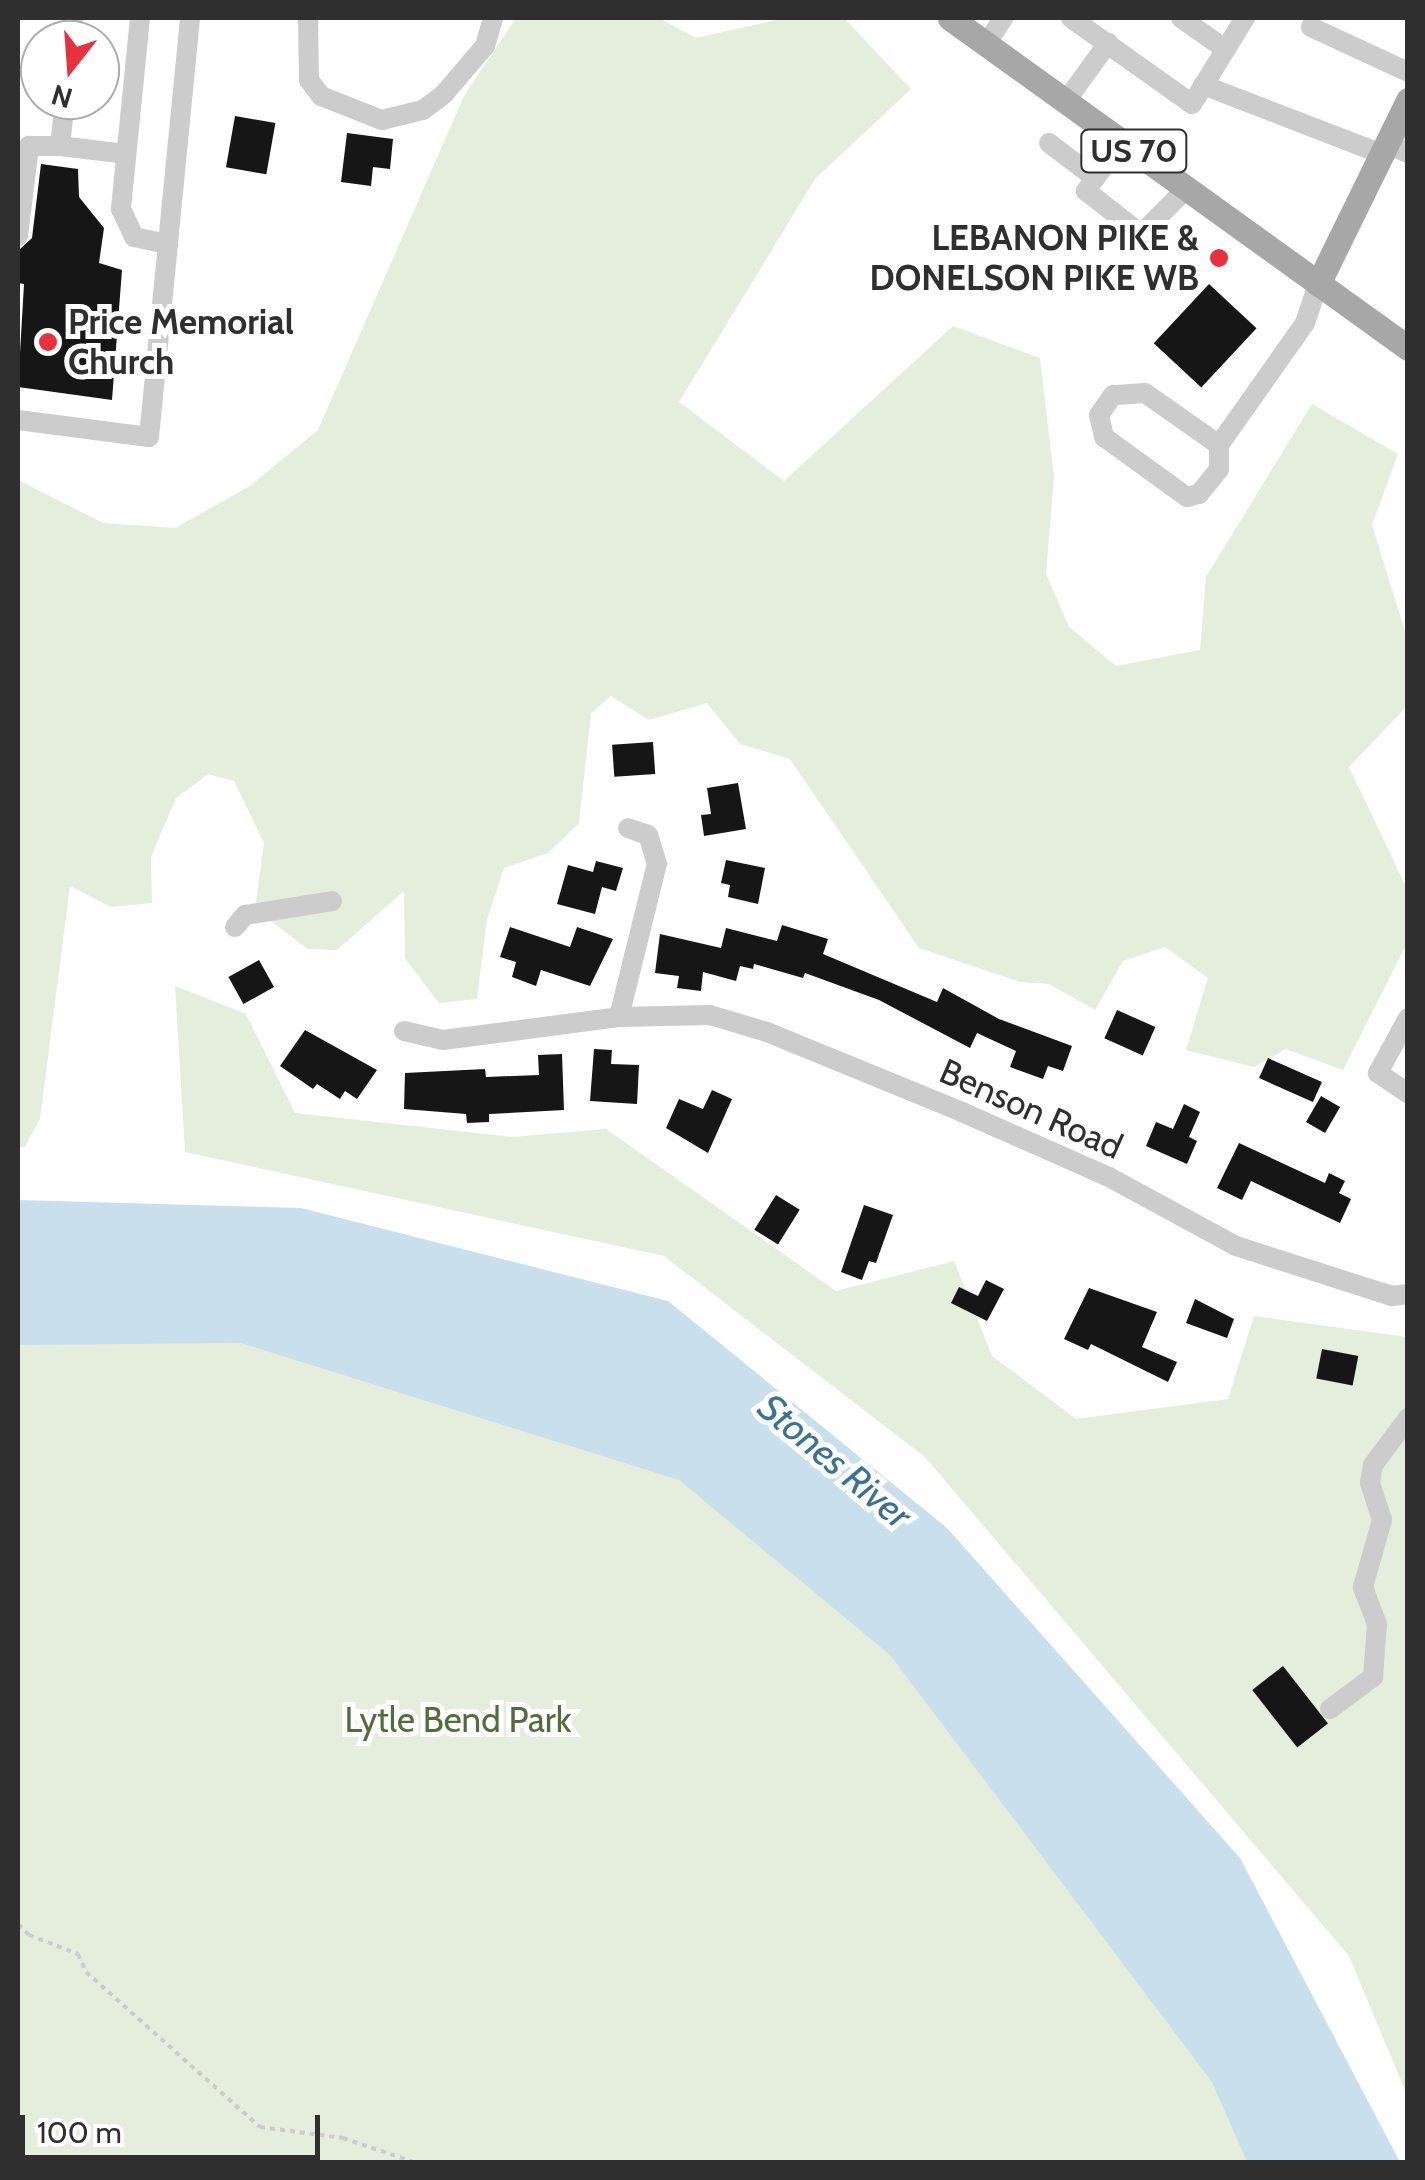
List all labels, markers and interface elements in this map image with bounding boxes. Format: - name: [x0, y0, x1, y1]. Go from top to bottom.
- north arrow: [20, 20, 120, 120]
- text: N: [47, 78, 76, 116]
- road number: US 70: [1079, 124, 1189, 178]
- place label: LEBANON PIKE & DONELSON PIKE WB: [870, 217, 1199, 299]
- marker: LEBANON PIKE & DONELSON PIKE WB: [1208, 247, 1230, 269]
- place label: Price Memorial Church: [68, 301, 294, 383]
- marker: Price Memorial Church: [37, 331, 59, 353]
- street label: Benson Road: [933, 1050, 1129, 1168]
- water label: Stones River: [749, 1384, 921, 1538]
- park label: Lytle Bend Park: [344, 1699, 572, 1741]
- scale bar: [25, 2095, 325, 2157]
- text: 100 m: [37, 2114, 122, 2151]

